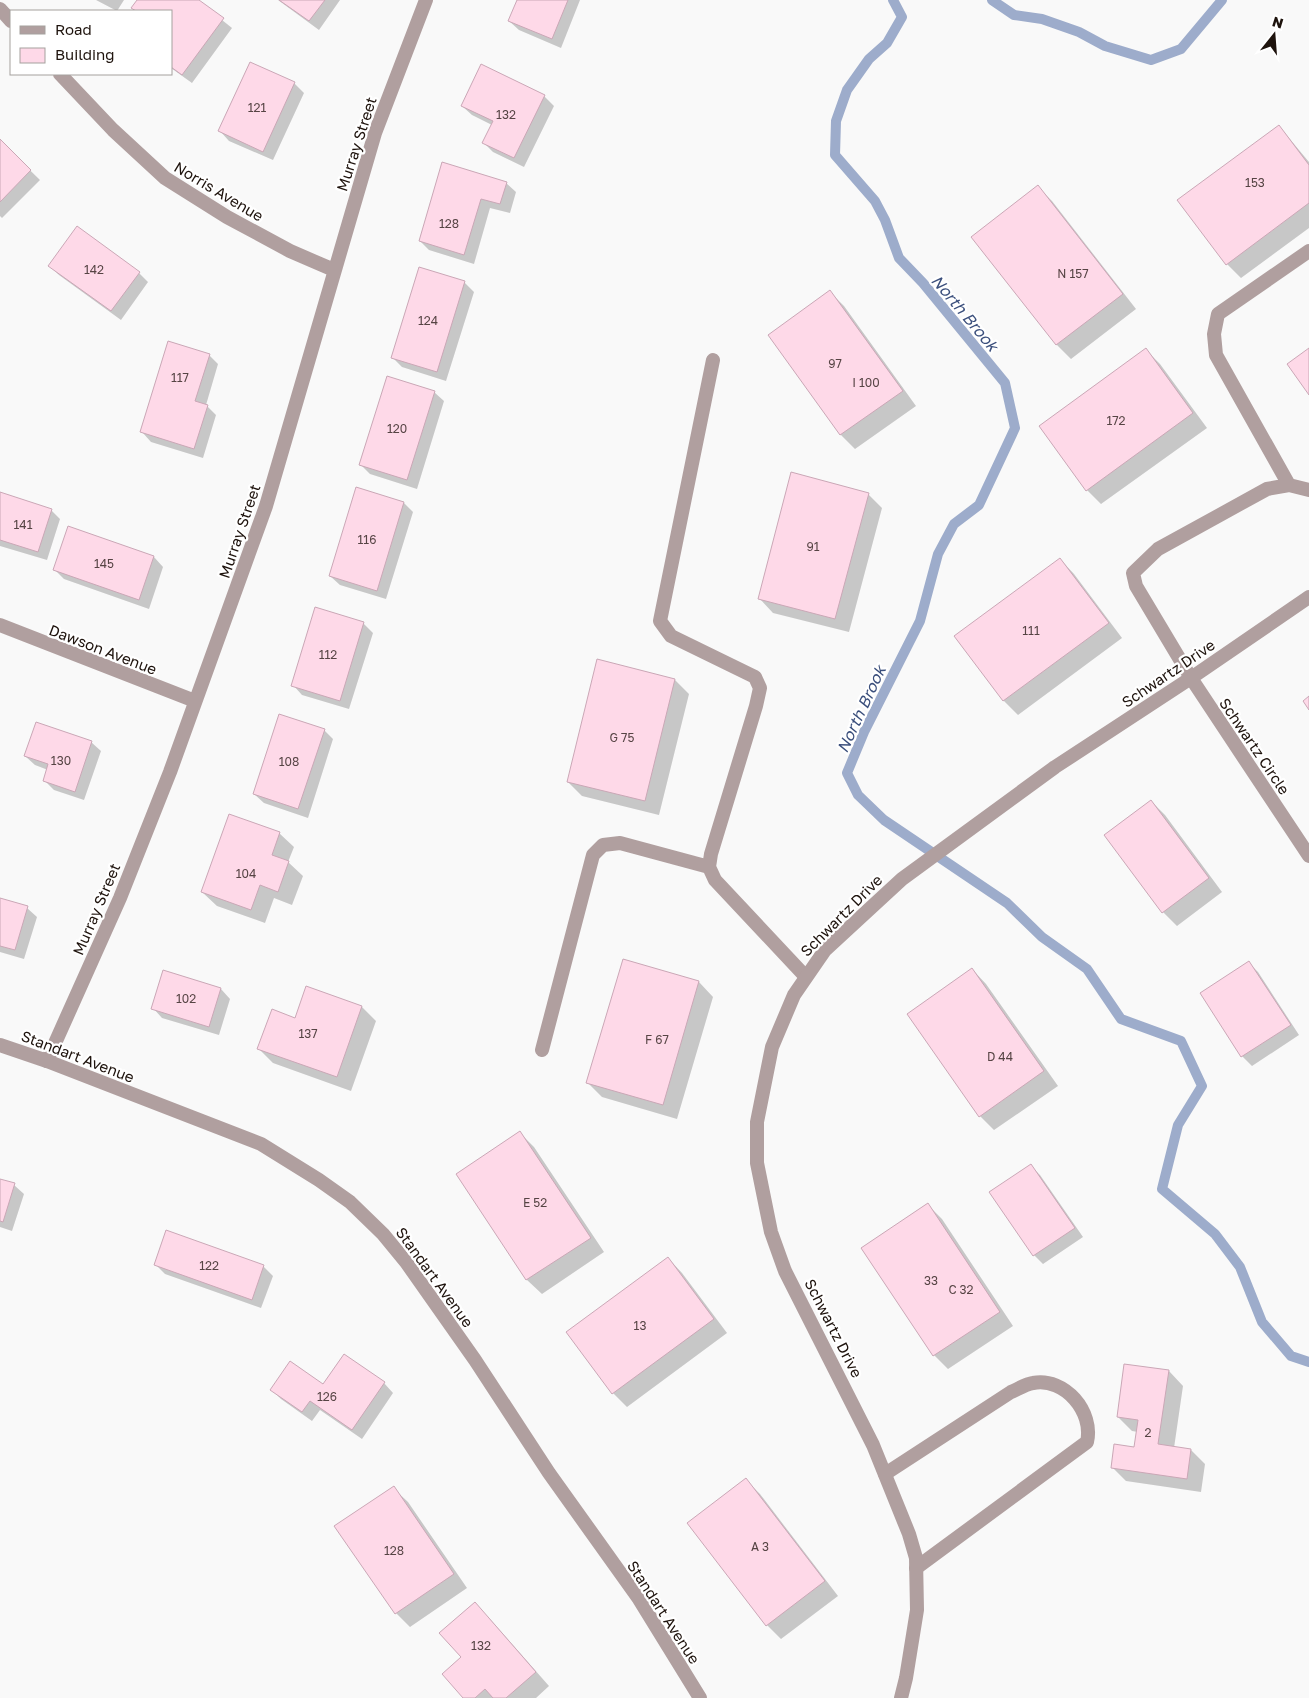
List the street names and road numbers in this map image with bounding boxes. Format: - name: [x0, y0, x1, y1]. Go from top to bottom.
- street label: Murray Street: [332, 94, 380, 194]
- street label: Norris Avenue: [171, 157, 267, 225]
- street label: Murray Street: [214, 482, 264, 580]
- street label: Dawson Avenue: [47, 620, 160, 678]
- street label: Schwartz Drive: [1118, 635, 1218, 711]
- street label: Schwartz Circle: [1216, 694, 1294, 798]
- street label: Murray Street: [69, 860, 123, 958]
- street label: Schwartz Drive: [796, 870, 886, 960]
- street label: Standart Avenue: [19, 1026, 137, 1086]
- street label: Standart Avenue: [393, 1223, 478, 1331]
- street label: Schwartz Drive: [801, 1276, 867, 1381]
- street label: Standart Avenue: [624, 1557, 704, 1667]

